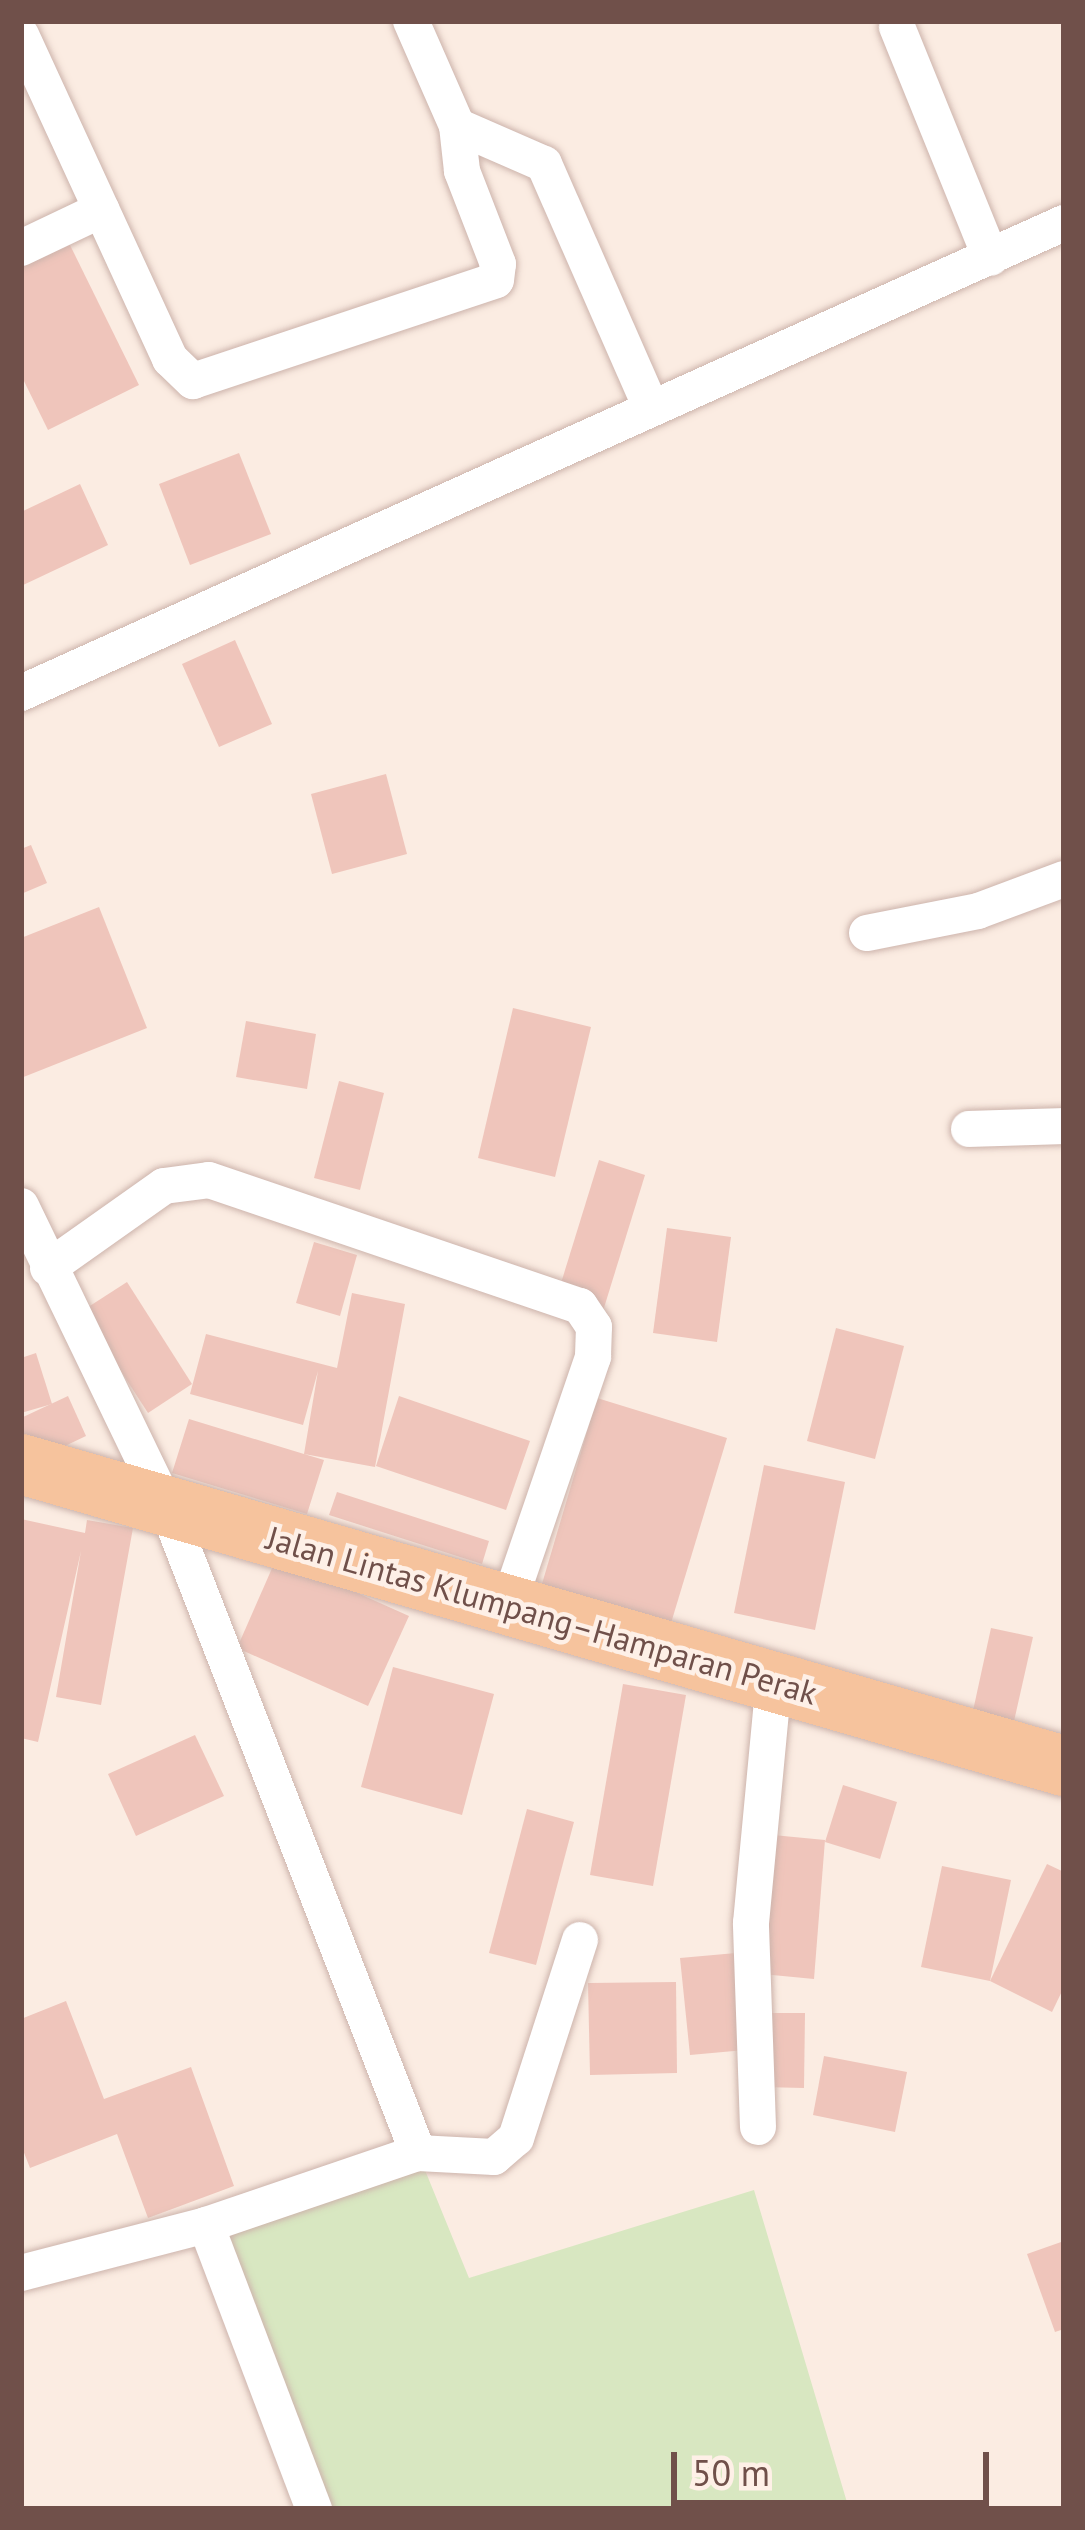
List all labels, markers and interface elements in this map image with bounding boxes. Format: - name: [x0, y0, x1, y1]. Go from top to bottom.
- street label: Jalan Lintas Klumpang–Hamparan Perak: [262, 1517, 822, 1713]
- scale bar: [677, 2428, 995, 2502]
- text: 50 m: [692, 2449, 770, 2496]

